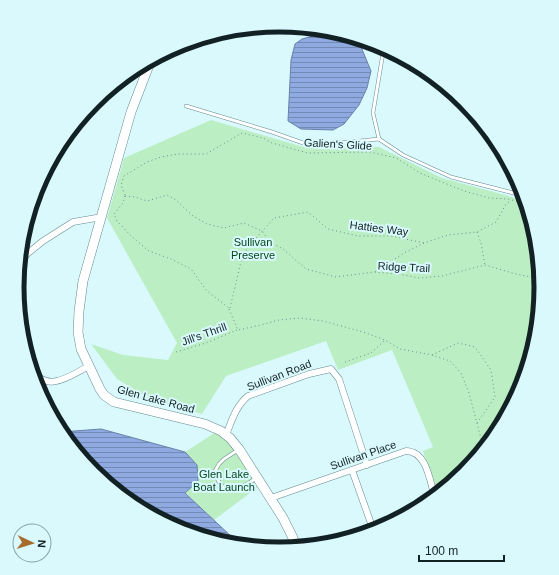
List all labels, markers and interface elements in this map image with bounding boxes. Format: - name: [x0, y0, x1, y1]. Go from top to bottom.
- street label: Galien's Glide: [304, 136, 372, 152]
- street label: Hatties Way: [349, 218, 409, 238]
- park label: Sullivan Preserve: [231, 236, 275, 261]
- street label: Ridge Trail: [377, 260, 431, 274]
- street label: Jill's Thrill: [180, 320, 228, 348]
- street label: Sullivan Road: [245, 357, 313, 393]
- street label: Glen Lake Road: [116, 383, 196, 415]
- street label: Sullivan Place: [328, 438, 398, 472]
- park label: Glen Lake Boat Launch: [193, 468, 255, 493]
- north arrow: [12, 523, 52, 563]
- scale bar: [419, 537, 504, 563]
- text: N: [36, 539, 48, 548]
- text: 100 m: [425, 544, 458, 558]

